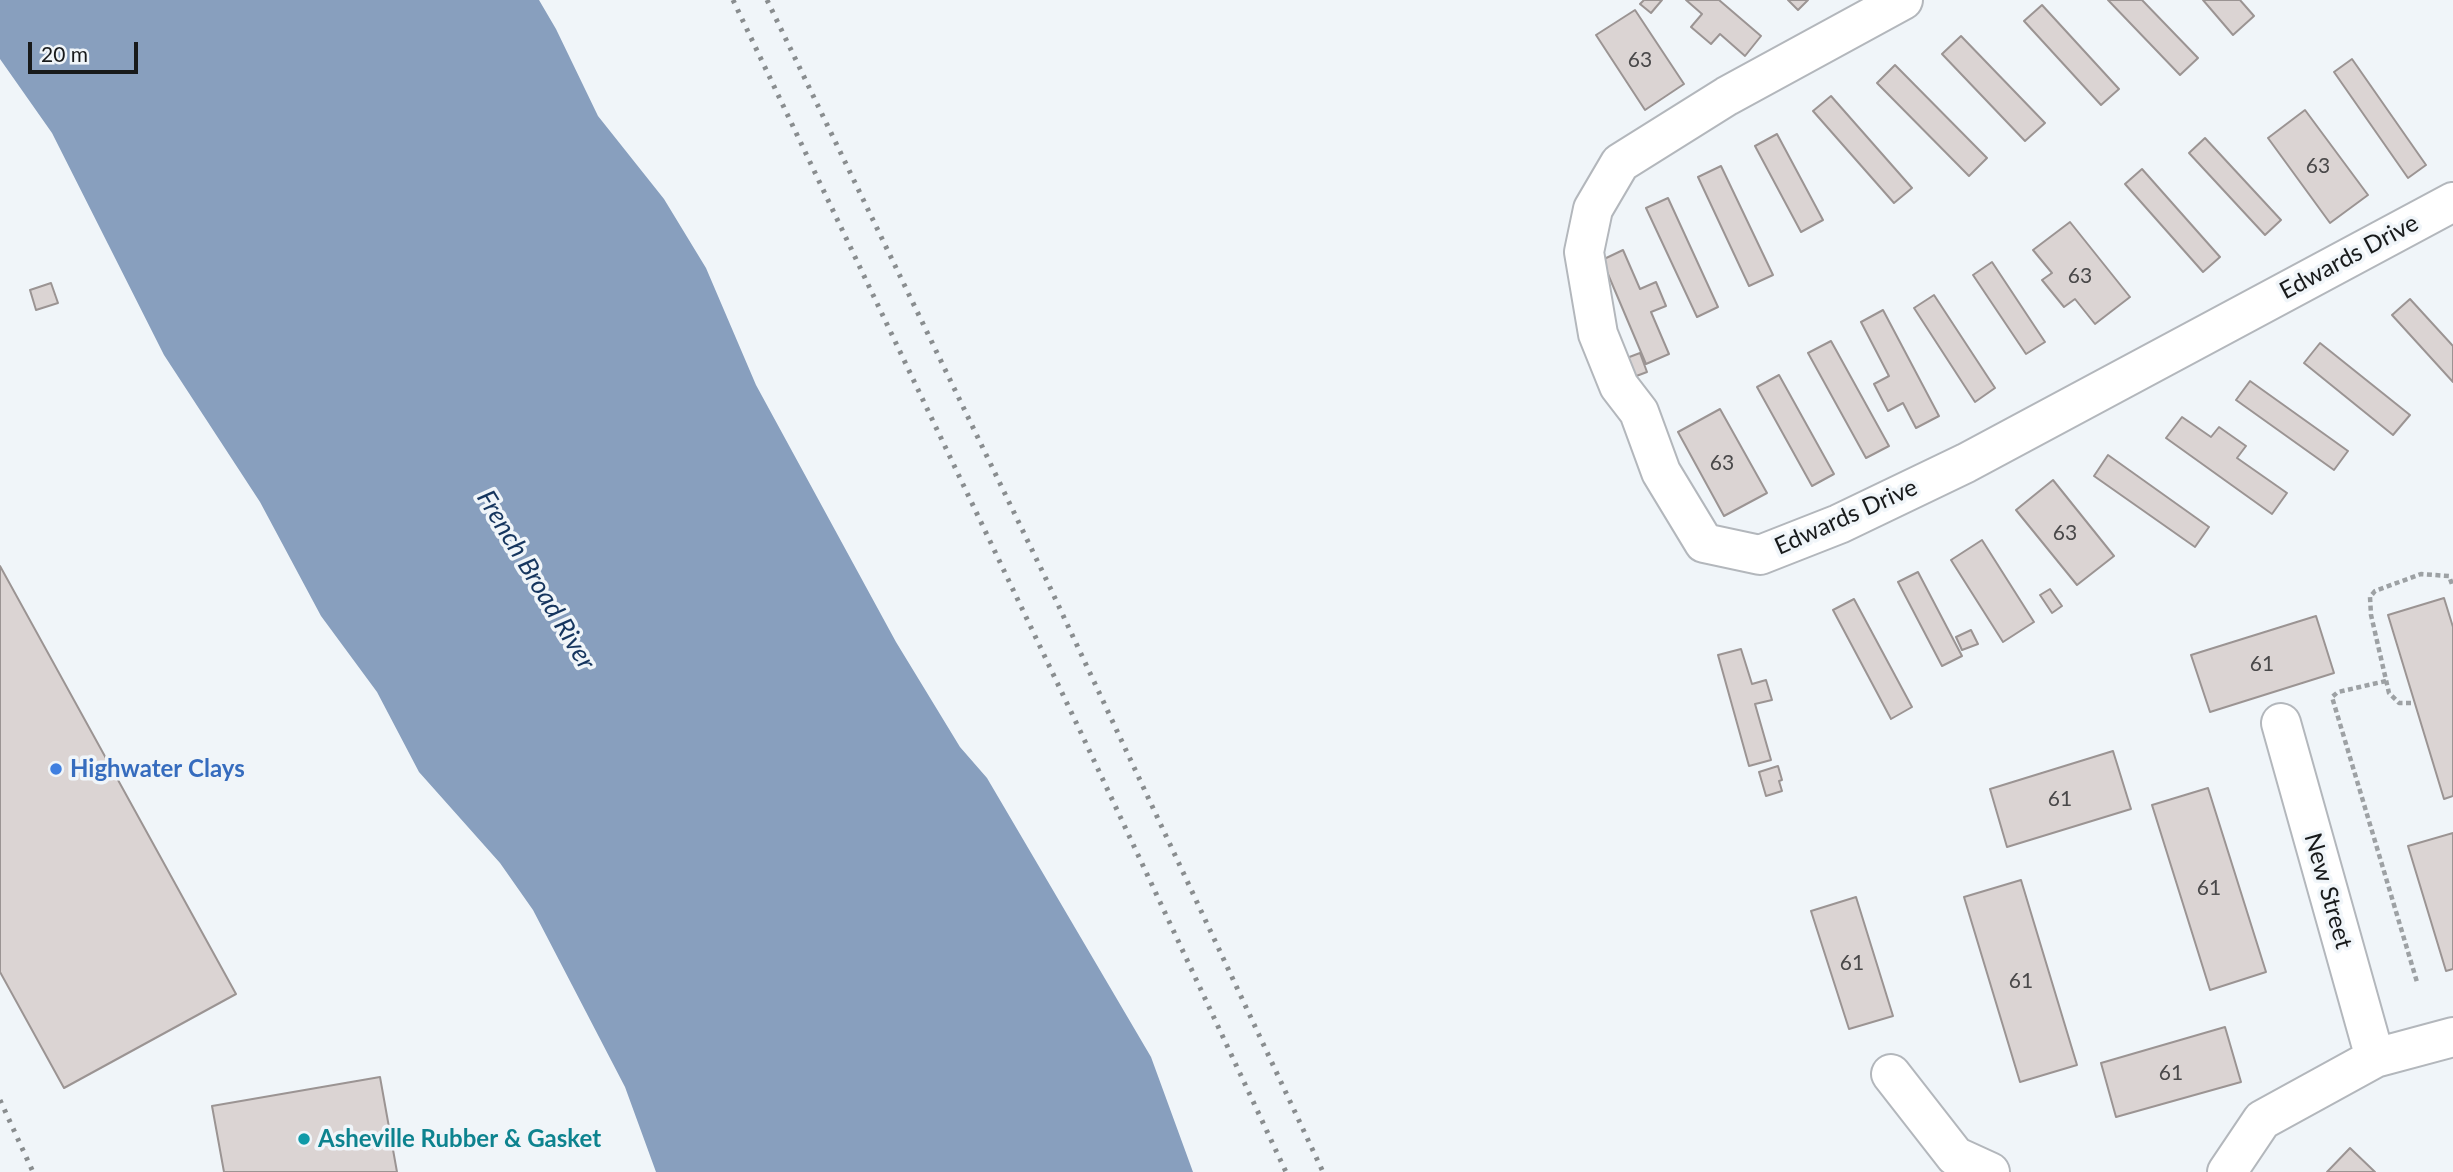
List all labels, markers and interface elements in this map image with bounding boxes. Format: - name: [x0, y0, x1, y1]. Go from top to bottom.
- scale bar: [32, 28, 142, 72]
- text: 20 m: [41, 41, 88, 66]
- house number: 63: [1628, 47, 1652, 73]
- house number: 63: [2306, 153, 2330, 179]
- street label: Edwards Drive: [2275, 208, 2423, 306]
- house number: 63: [2068, 263, 2092, 289]
- house number: 63: [1710, 450, 1734, 476]
- street label: Edwards Drive: [1770, 473, 1922, 561]
- water label: French Broad River: [470, 485, 602, 675]
- house number: 63: [2053, 520, 2077, 546]
- house number: 61: [2250, 651, 2274, 677]
- place label: Highwater Clays: [70, 755, 245, 783]
- marker: Highwater Clays: [48, 761, 64, 777]
- house number: 61: [2048, 786, 2072, 812]
- street label: New Street: [2298, 830, 2358, 952]
- house number: 61: [2197, 875, 2221, 901]
- house number: 61: [1840, 950, 1864, 976]
- house number: 61: [2009, 968, 2033, 994]
- house number: 61: [2159, 1060, 2183, 1086]
- place label: Asheville Rubber & Gasket: [318, 1125, 601, 1153]
- marker: Asheville Rubber & Gasket: [296, 1131, 312, 1147]

